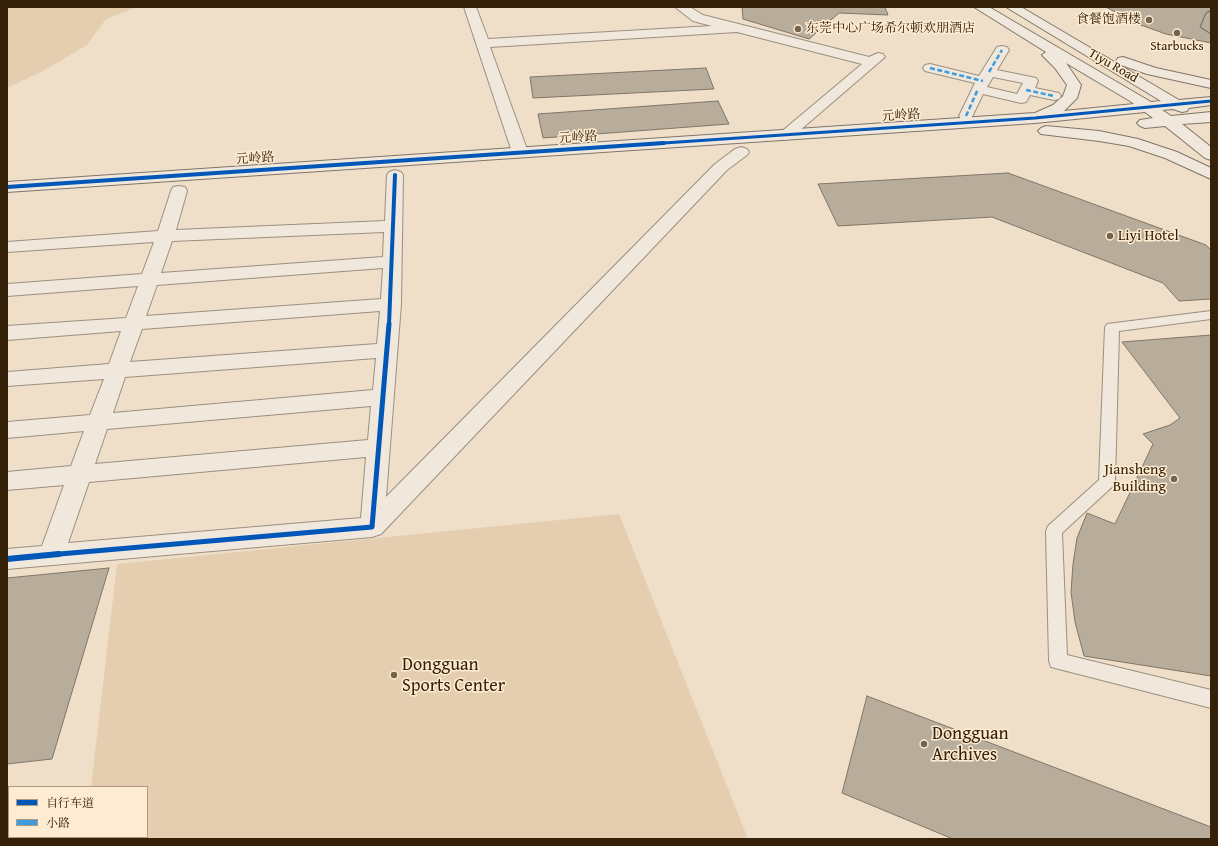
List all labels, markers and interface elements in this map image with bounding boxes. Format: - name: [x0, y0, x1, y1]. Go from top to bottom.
- place label: 食餐饱酒楼: [1076, 12, 1141, 28]
- marker: 食餐饱酒楼: [1144, 15, 1154, 25]
- place label: 东莞中心广场希尔顿欢朋酒店: [806, 21, 975, 37]
- marker: 东莞中心广场希尔顿欢朋酒店: [793, 24, 803, 34]
- marker: Starbucks: [1172, 28, 1182, 38]
- place label: Starbucks: [1150, 39, 1204, 55]
- street label: Tiyu Road: [1085, 46, 1141, 86]
- street label: 元岭路: [881, 107, 921, 125]
- street label: 元岭路: [558, 129, 598, 147]
- street label: 元岭路: [235, 150, 275, 168]
- place label: Liyi Hotel: [1118, 227, 1179, 245]
- marker: Liyi Hotel: [1105, 231, 1115, 241]
- place label: Jiansheng Building: [1104, 461, 1166, 496]
- marker: Jiansheng Building: [1169, 474, 1179, 484]
- place label: Dongguan Sports Center: [402, 654, 505, 696]
- marker: Dongguan Sports Center: [389, 670, 399, 680]
- place label: Dongguan Archives: [932, 723, 1008, 766]
- marker: Dongguan Archives: [919, 739, 929, 749]
- legend: [8, 786, 148, 838]
- text: 自行车道: [46, 794, 94, 811]
- text: 小路: [46, 814, 70, 831]

